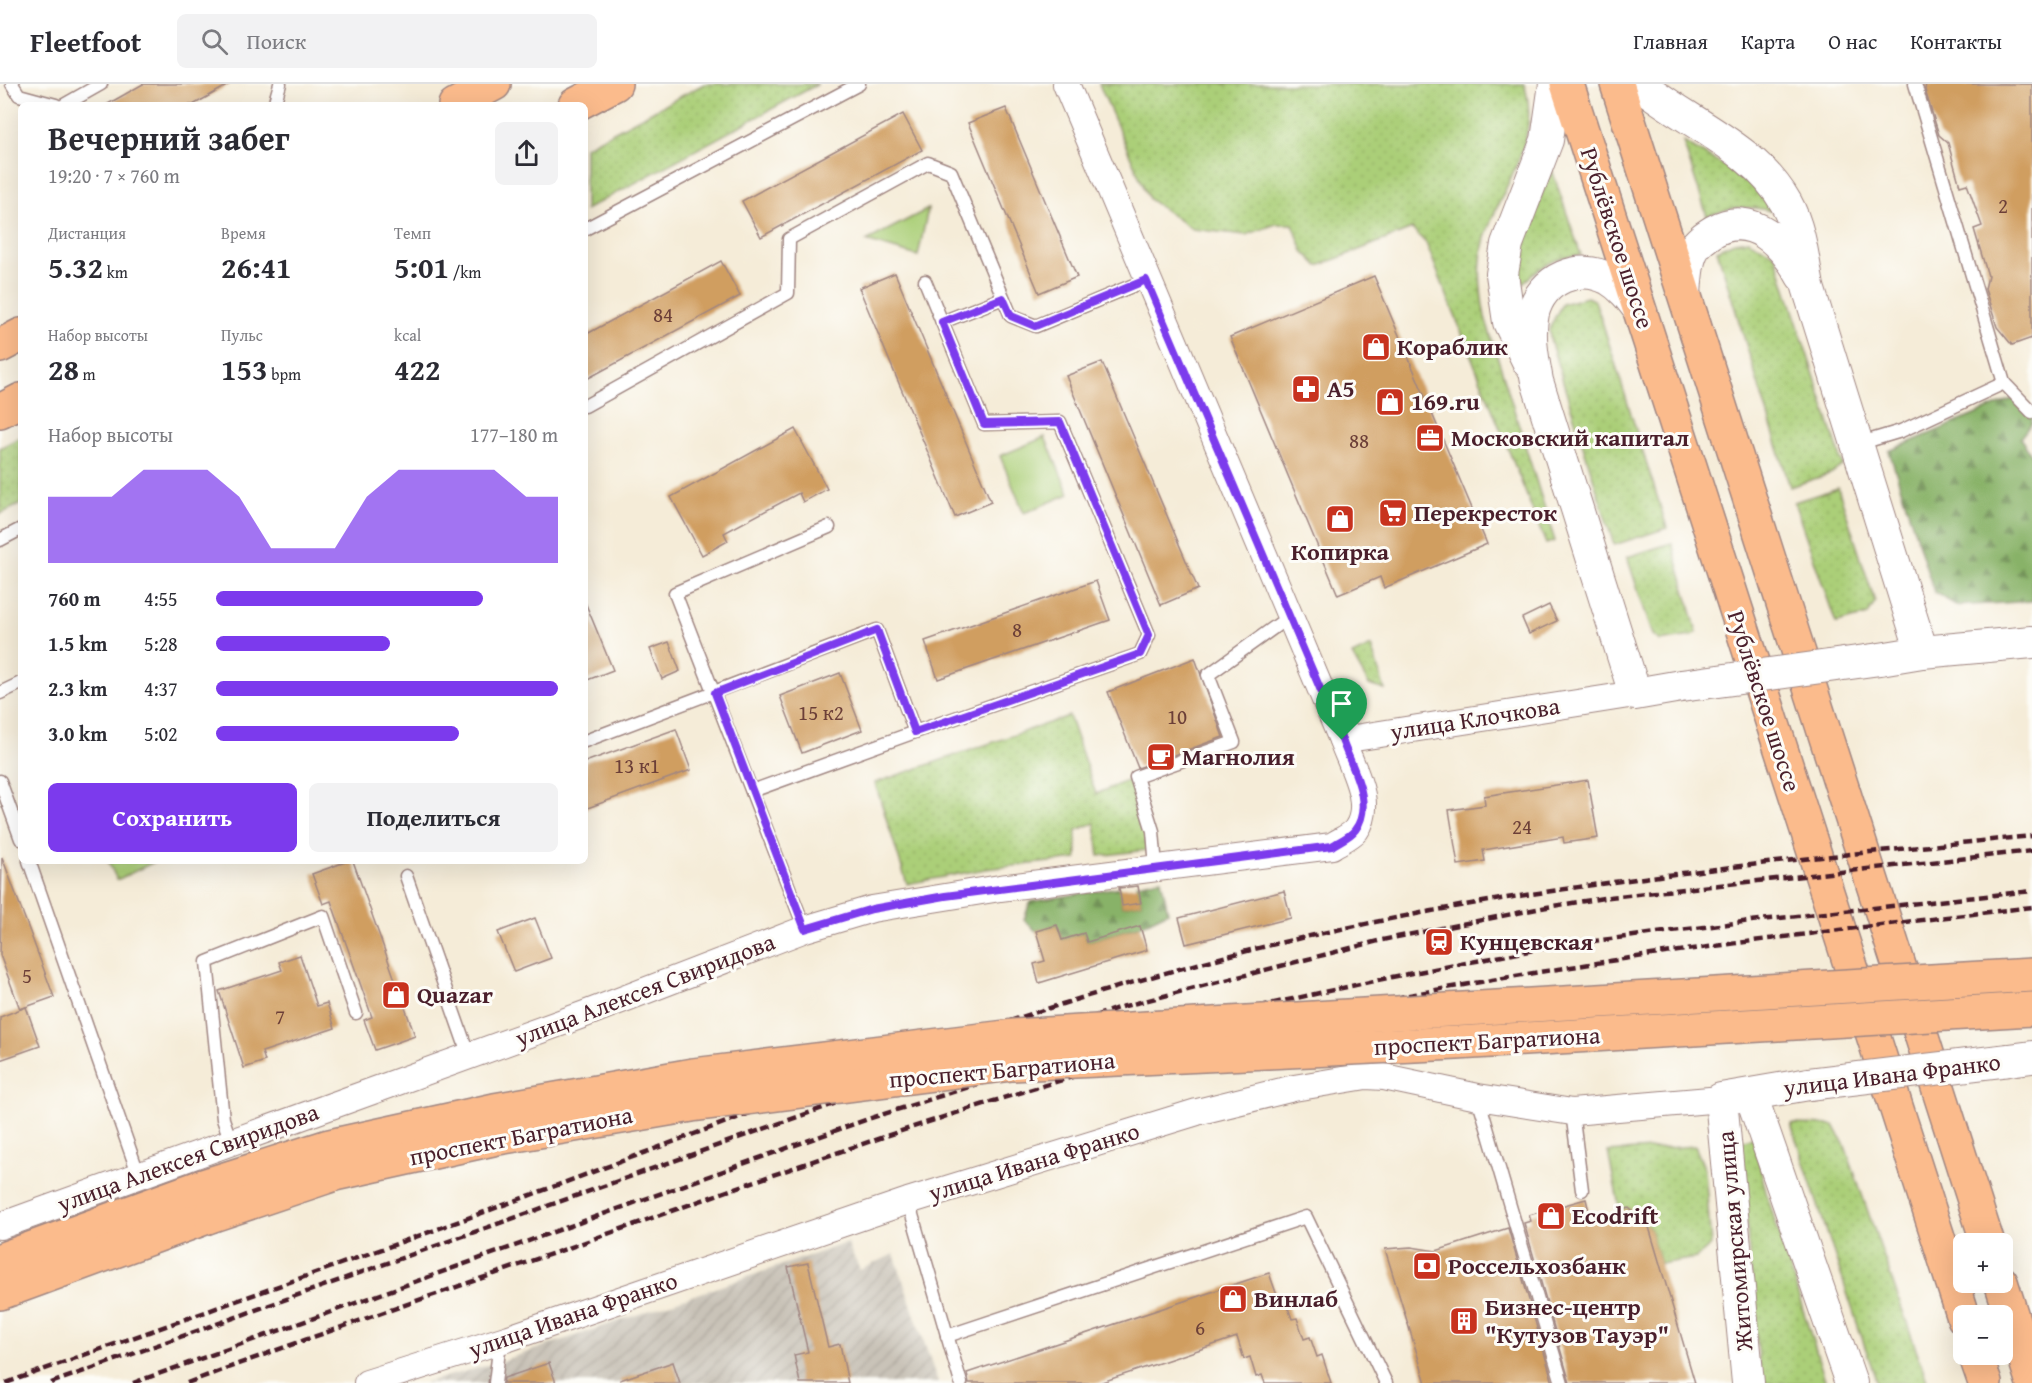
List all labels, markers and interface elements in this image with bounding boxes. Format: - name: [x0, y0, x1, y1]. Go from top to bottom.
- search box: [177, 14, 597, 68]
- text: Fleetfoot: [30, 21, 141, 62]
- icon: search: [198, 25, 231, 58]
- text: Поиск: [246, 25, 306, 57]
- text: Главная: [1633, 26, 1708, 57]
- text: Карта: [1741, 26, 1795, 57]
- text: О нас: [1828, 26, 1877, 57]
- text: Контакты: [1910, 26, 2002, 57]
- text: Вечерний забег: [48, 114, 290, 162]
- button: share: [495, 122, 558, 185]
- street label: Рублёвское шоссе: [1572, 143, 1663, 333]
- text: 19:20 · 7 × 760 m: [48, 161, 180, 190]
- house number: 2: [1998, 190, 2008, 221]
- text: Дистанция: [48, 221, 126, 245]
- text: Время: [221, 221, 266, 245]
- text: Темп: [394, 221, 431, 245]
- text: 5.32: [48, 245, 103, 289]
- text: 26:41: [221, 245, 292, 289]
- text: 5:01: [394, 245, 449, 289]
- text: km: [103, 260, 128, 284]
- text: /km: [449, 260, 481, 284]
- house number: 84: [653, 299, 673, 330]
- text: Набор высоты: [48, 323, 148, 347]
- text: Пульс: [221, 323, 263, 347]
- text: kcal: [394, 323, 421, 347]
- place label: Кораблик: [1397, 329, 1508, 364]
- shop icon: Кораблик: [1360, 331, 1392, 363]
- text: 28: [48, 347, 79, 391]
- text: 153: [221, 347, 268, 391]
- text: 422: [394, 347, 441, 391]
- text: m: [79, 362, 96, 386]
- text: bpm: [268, 362, 301, 386]
- place label: А5: [1327, 371, 1355, 406]
- pharmacy icon: А5: [1290, 373, 1322, 405]
- place label: 169.ru: [1411, 384, 1480, 419]
- shop icon: 169.ru: [1374, 386, 1406, 418]
- text: Набор высоты: [48, 420, 173, 449]
- text: 177–180 m: [470, 420, 558, 449]
- place label: Московский капитал: [1451, 420, 1689, 455]
- office icon: Московский капитал: [1414, 422, 1446, 454]
- house number: 88: [1349, 425, 1369, 456]
- place label: Перекресток: [1414, 495, 1557, 530]
- supermarket icon: Перекресток: [1377, 497, 1409, 529]
- shop icon: Копирка: [1324, 503, 1356, 535]
- place label: Копирка: [1291, 534, 1390, 569]
- text: 760 m: [48, 584, 101, 613]
- text: 4:55: [144, 584, 178, 613]
- street label: Рублёвское шоссе: [1719, 606, 1810, 796]
- house number: 8: [1012, 614, 1022, 645]
- text: 1.5 km: [48, 629, 107, 658]
- text: 5:28: [144, 629, 178, 658]
- text: 2.3 km: [48, 674, 107, 703]
- text: 4:37: [144, 674, 178, 703]
- pin: [1316, 678, 1367, 740]
- icon: arrive: [1325, 687, 1358, 720]
- street label: улица Клочкова: [1387, 688, 1563, 749]
- house number: 15 к2: [798, 697, 844, 728]
- house number: 10: [1167, 701, 1187, 732]
- text: 3.0 km: [48, 719, 107, 748]
- text: 5:02: [144, 719, 178, 748]
- place label: Магнолия: [1182, 739, 1295, 774]
- cafe icon: Магнолия: [1145, 741, 1177, 773]
- house number: 13 к1: [614, 750, 660, 781]
- button: Сохранить: [48, 783, 297, 852]
- button: Поделиться: [309, 783, 558, 852]
- house number: 24: [1512, 811, 1532, 842]
- street label: улица Алексея Свиридова: [509, 924, 780, 1056]
- place label: Кунцевская: [1460, 924, 1593, 959]
- station icon: Кунцевская: [1423, 926, 1455, 958]
- house number: 5: [22, 960, 32, 991]
- place label: Quazar: [417, 977, 493, 1012]
- shop icon: Quazar: [380, 979, 412, 1011]
- house number: 7: [275, 1001, 285, 1032]
- street label: проспект Багратиона: [1373, 1017, 1602, 1064]
- street label: проспект Багратиона: [888, 1042, 1117, 1097]
- street label: улица Ивана Франко: [1780, 1044, 2003, 1105]
- street label: улица Алексея Свиридова: [51, 1094, 324, 1221]
- street label: проспект Багратиона: [406, 1097, 636, 1174]
- street label: улица Ивана Франко: [923, 1113, 1144, 1211]
- street label: Житомирская улица: [1707, 1129, 1762, 1353]
- place label: Ecodrift: [1572, 1198, 1658, 1233]
- shop icon: Ecodrift: [1535, 1200, 1567, 1232]
- map controls: [1953, 1233, 2013, 1365]
- button: +: [1953, 1233, 2013, 1293]
- place label: Россельхозбанк: [1448, 1248, 1626, 1283]
- bank icon: Россельхозбанк: [1411, 1250, 1443, 1282]
- street label: улица Ивана Франко: [463, 1262, 682, 1367]
- place label: Винлаб: [1254, 1281, 1338, 1316]
- shop icon: Винлаб: [1217, 1283, 1249, 1315]
- place label: Бизнес-центр "Кутузов Тауэр": [1485, 1289, 1669, 1352]
- building icon: Бизнес-центр "Кутузов Тауэр": [1448, 1305, 1480, 1337]
- button: −: [1953, 1305, 2013, 1365]
- house number: 6: [1195, 1312, 1205, 1343]

